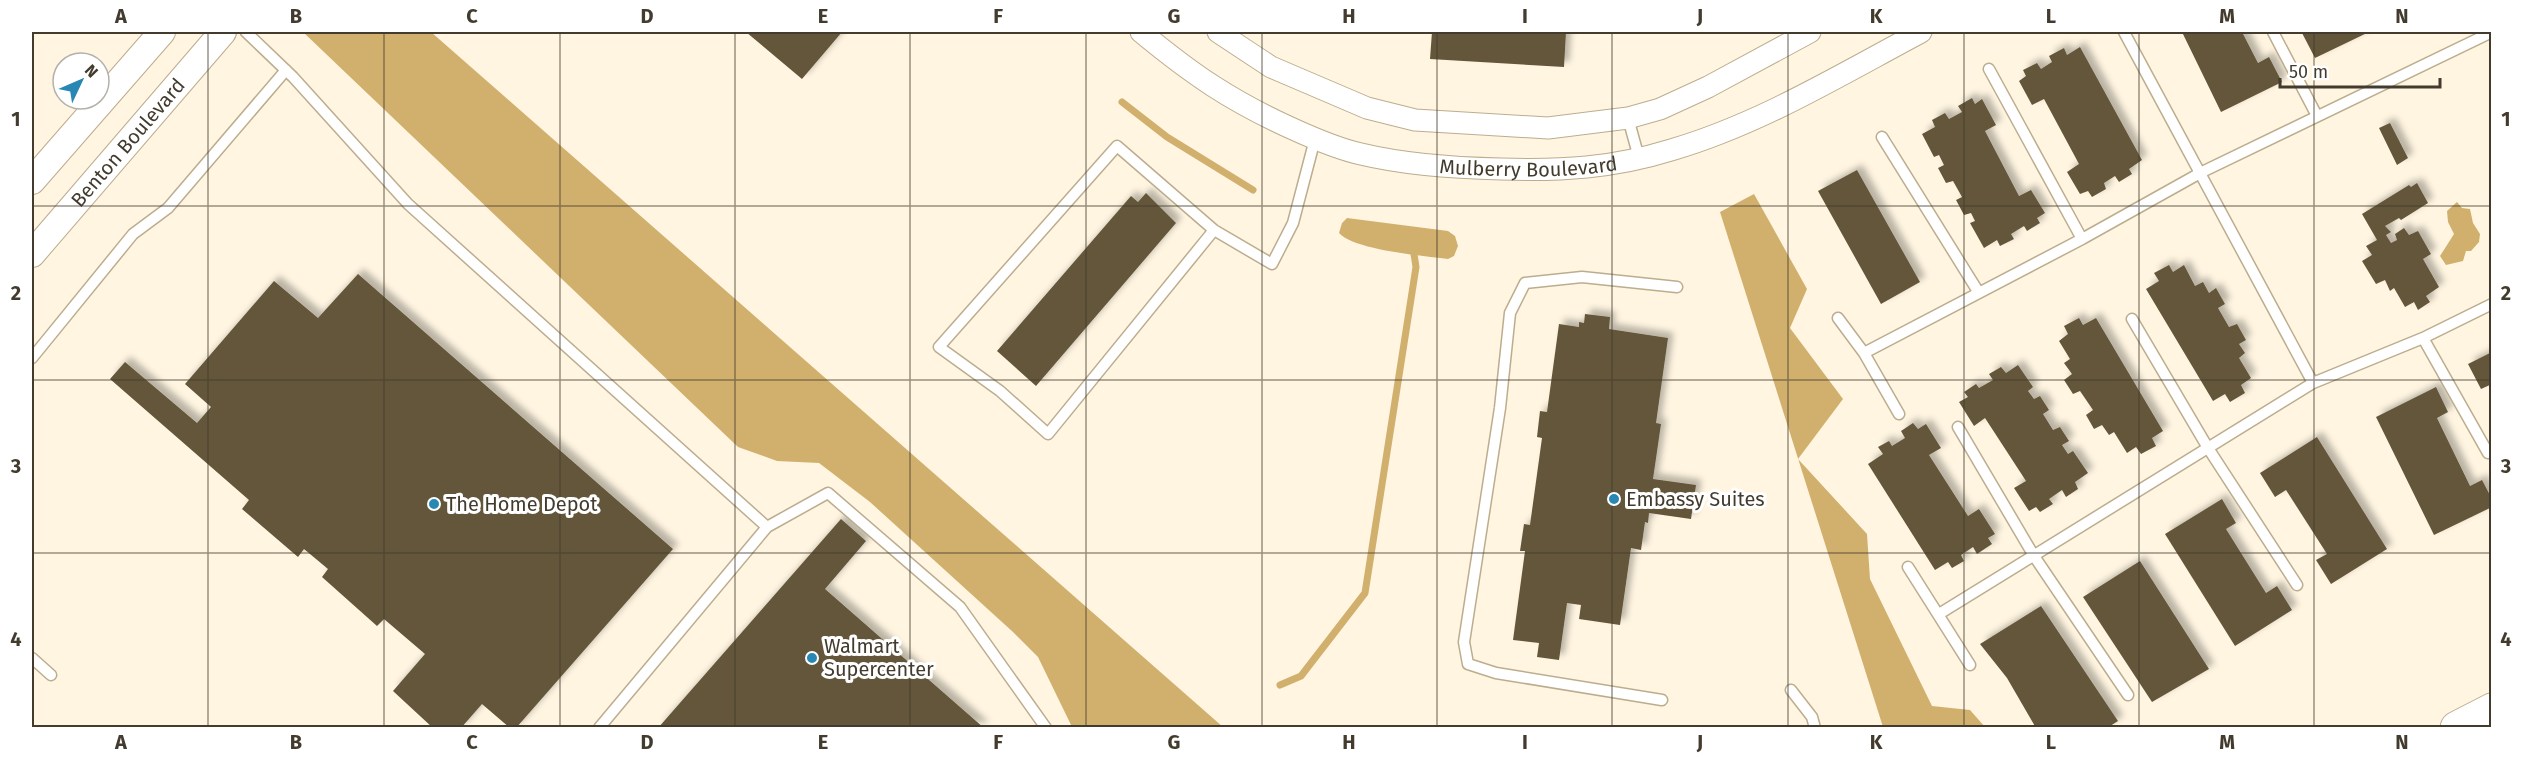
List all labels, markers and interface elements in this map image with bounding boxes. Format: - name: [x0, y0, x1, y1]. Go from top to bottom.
- text: A: [114, 4, 128, 28]
- text: B: [290, 4, 302, 28]
- text: C: [466, 4, 478, 28]
- text: D: [640, 4, 654, 28]
- text: E: [818, 4, 828, 28]
- text: F: [993, 4, 1003, 28]
- text: G: [1168, 4, 1180, 28]
- text: H: [1342, 4, 1356, 28]
- text: I: [1522, 4, 1528, 28]
- text: J: [1696, 4, 1703, 28]
- text: K: [1870, 4, 1883, 28]
- text: L: [2046, 4, 2056, 28]
- text: M: [2219, 4, 2235, 28]
- text: N: [2395, 4, 2409, 28]
- north arrow: [51, 51, 111, 111]
- scale bar: [2280, 51, 2440, 89]
- text: N: [81, 61, 102, 81]
- text: 50 m: [2289, 61, 2328, 83]
- street label: Benton Boulevard: [66, 73, 190, 212]
- text: 1: [11, 107, 21, 131]
- text: 1: [2501, 107, 2511, 131]
- street label: Mulberry Boulevard: [1439, 151, 1619, 182]
- text: 2: [11, 281, 21, 305]
- text: 2: [2501, 281, 2511, 305]
- text: 3: [10, 454, 21, 478]
- text: 3: [2500, 454, 2511, 478]
- place label: Embassy Suites: [1626, 487, 1765, 511]
- place label: The Home Depot: [446, 492, 598, 516]
- marker: Embassy Suites: [1607, 492, 1621, 506]
- marker: The Home Depot: [427, 497, 441, 511]
- text: 4: [10, 627, 22, 651]
- text: 4: [2500, 627, 2512, 651]
- place label: Walmart Supercenter: [824, 634, 934, 681]
- marker: Walmart Supercenter: [805, 651, 819, 665]
- text: A: [114, 730, 128, 754]
- text: B: [290, 730, 302, 754]
- text: C: [466, 730, 478, 754]
- text: D: [640, 730, 654, 754]
- text: E: [818, 730, 828, 754]
- text: F: [993, 730, 1003, 754]
- text: G: [1168, 730, 1180, 754]
- text: H: [1342, 730, 1356, 754]
- text: I: [1522, 730, 1528, 754]
- text: J: [1696, 730, 1703, 754]
- text: K: [1870, 730, 1883, 754]
- text: L: [2046, 730, 2056, 754]
- text: M: [2219, 730, 2235, 754]
- text: N: [2395, 730, 2409, 754]

